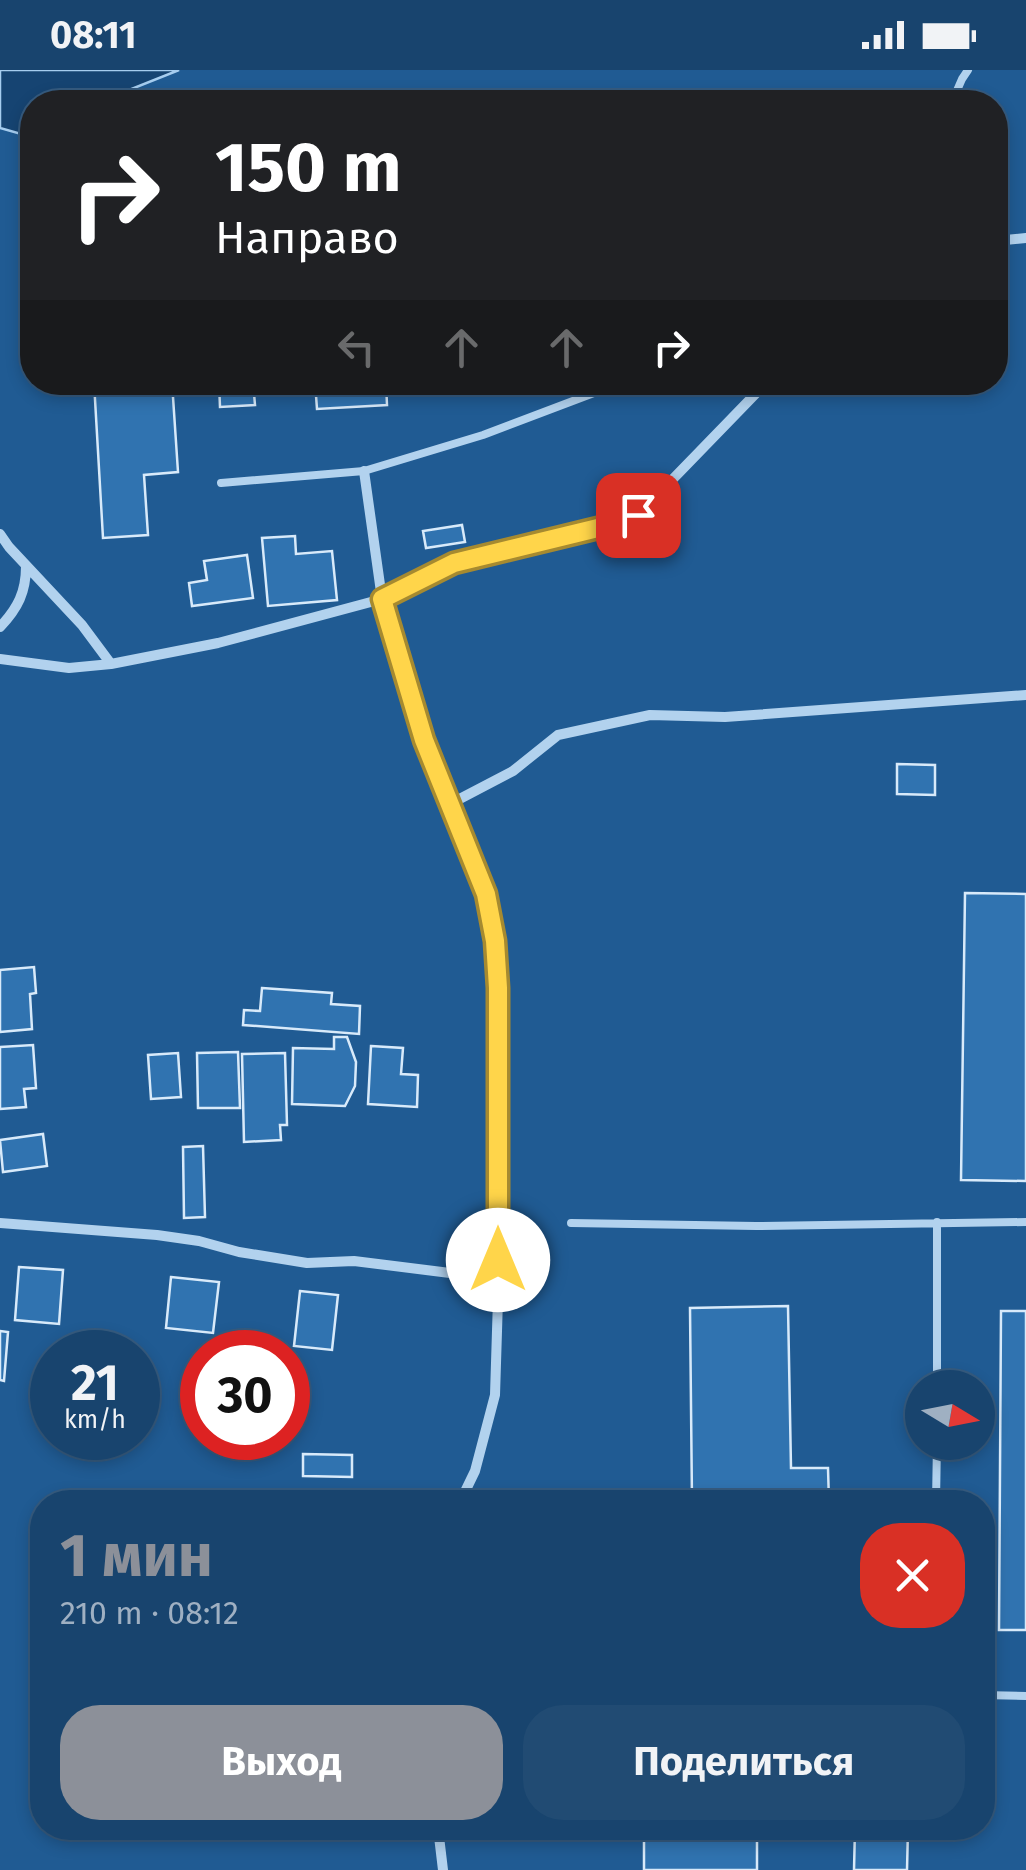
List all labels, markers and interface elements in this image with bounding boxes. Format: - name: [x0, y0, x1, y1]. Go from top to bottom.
- text: 08:11: [50, 12, 137, 58]
- text: 150 m: [215, 126, 402, 210]
- icon: right: [50, 130, 180, 260]
- text: Направо: [215, 211, 399, 265]
- icon: left: [329, 320, 384, 375]
- icon: ahead: [434, 320, 489, 375]
- icon: ahead: [539, 320, 594, 375]
- icon: right: [644, 320, 699, 375]
- pin: [596, 473, 681, 558]
- icon: arrive: [611, 488, 666, 543]
- position arrow: [446, 1208, 550, 1312]
- speed limit sign: 30: [180, 1330, 310, 1460]
- text: 21: [71, 1353, 119, 1413]
- north arrow: [905, 1370, 995, 1460]
- map controls: [905, 1370, 995, 1460]
- text: km/h: [64, 1405, 126, 1435]
- text: 1 мин: [60, 1520, 213, 1592]
- button: close: [860, 1523, 965, 1628]
- text: 210 m · 08:12: [60, 1594, 239, 1632]
- button: Выход: [60, 1705, 503, 1820]
- button: Поделиться: [523, 1705, 965, 1820]

